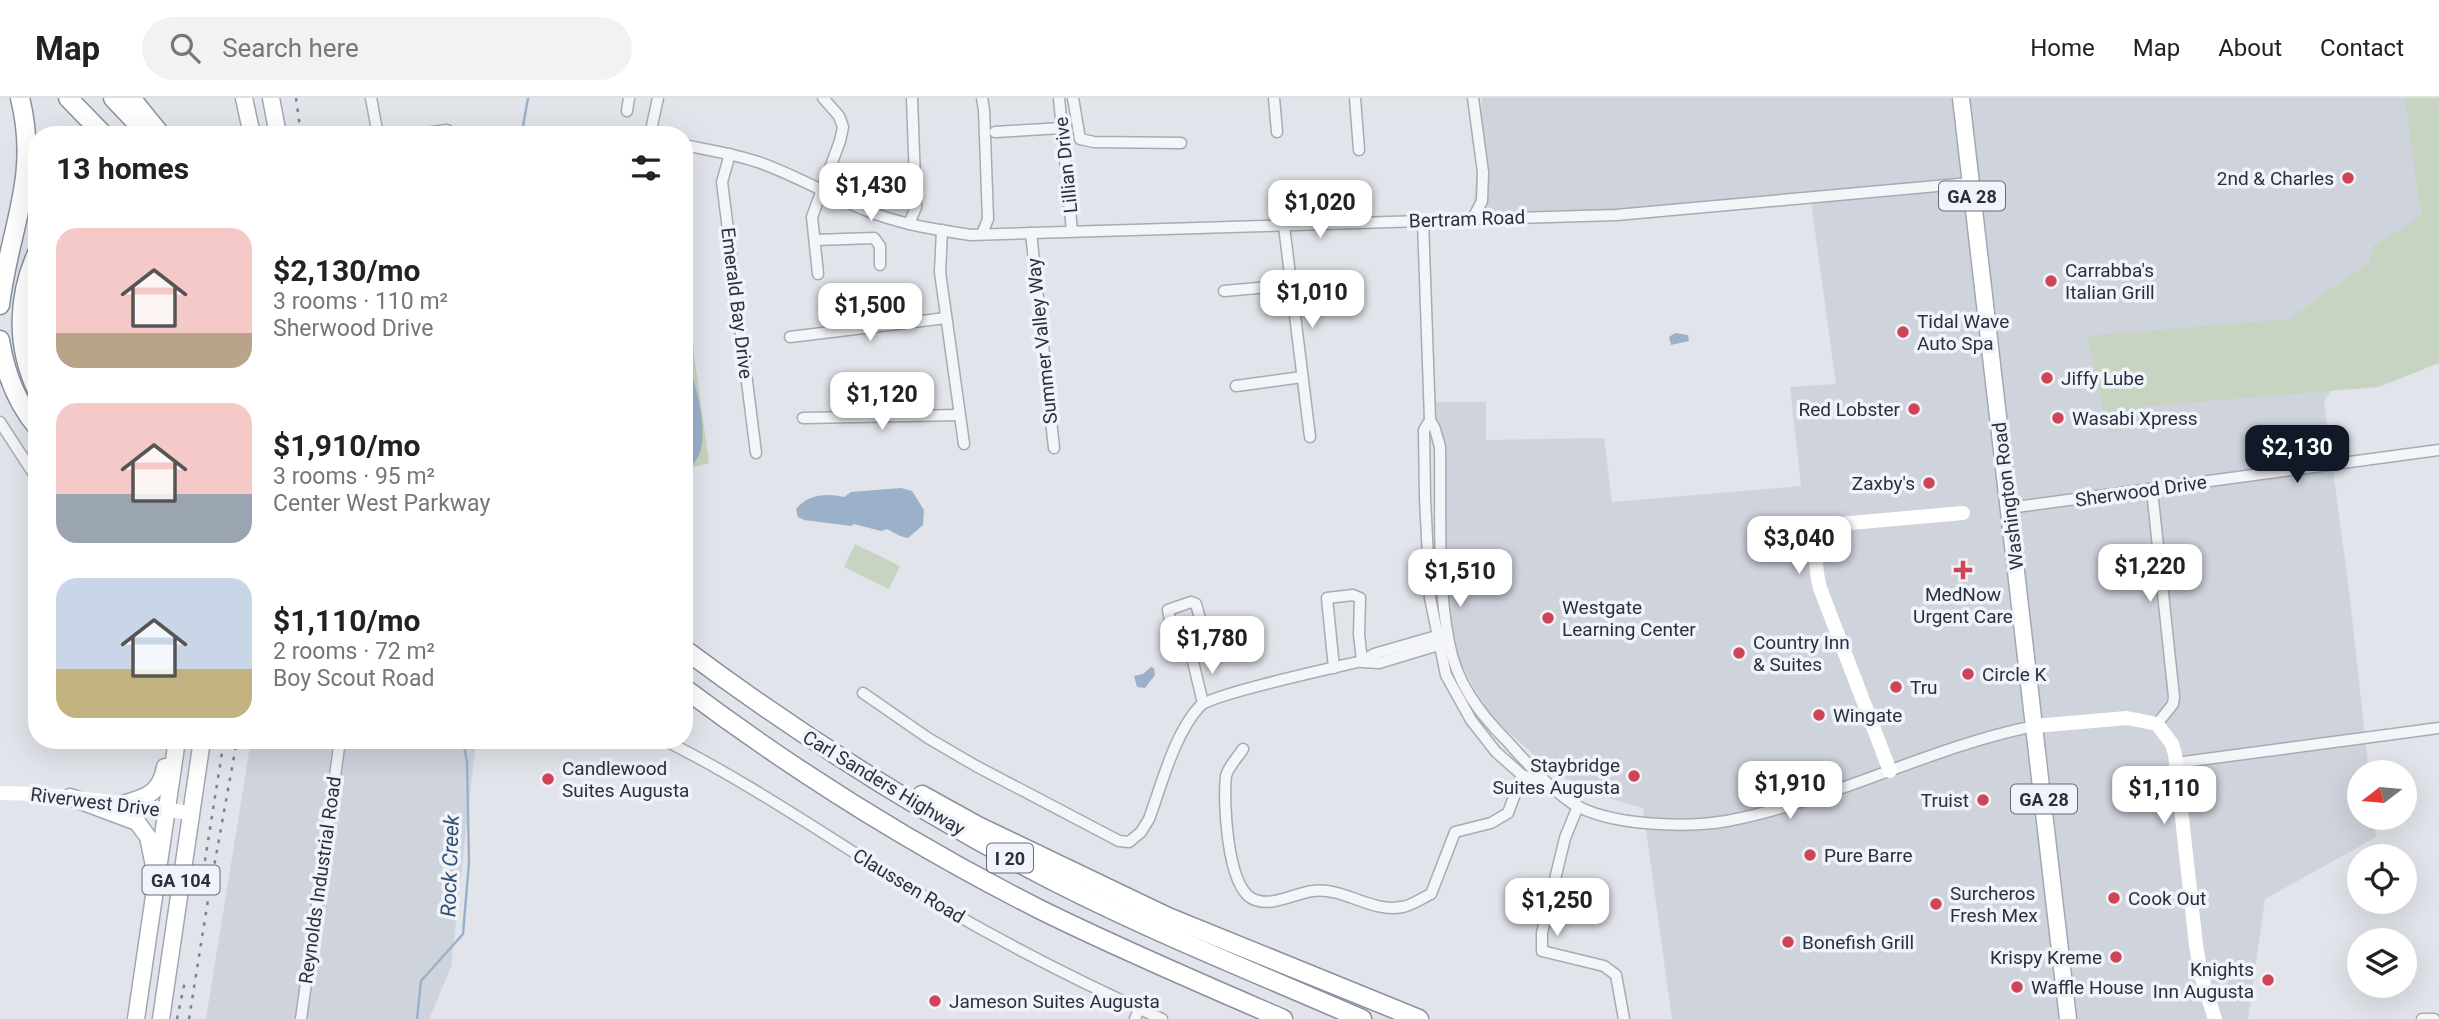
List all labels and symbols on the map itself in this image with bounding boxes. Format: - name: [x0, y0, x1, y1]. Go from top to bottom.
- street label: Lillian Drive: [1049, 116, 1083, 214]
- pin: $1,430: [814, 164, 928, 223]
- place label: 2nd & Charles: [2217, 167, 2334, 190]
- marker: 2nd & Charles: [2340, 170, 2356, 186]
- pin: $1,020: [1263, 180, 1377, 240]
- road number: GA 28: [1939, 182, 2005, 211]
- street label: Bertram Road: [1408, 205, 1526, 233]
- street label: Emerald Bay Drive: [716, 226, 758, 380]
- street label: Summer Valley Way: [1022, 257, 1062, 425]
- place label: Carrabba's Italian Grill: [2065, 259, 2155, 304]
- pin: $1,010: [1255, 271, 1369, 330]
- marker: Carrabba's Italian Grill: [2043, 273, 2059, 289]
- pin: $1,500: [813, 284, 927, 343]
- place label: Tidal Wave Auto Spa: [1917, 310, 2009, 355]
- marker: Tidal Wave Auto Spa: [1895, 324, 1911, 340]
- place label: Jiffy Lube: [2061, 367, 2144, 390]
- marker: Jiffy Lube: [2039, 370, 2055, 386]
- pin: $1,120: [825, 372, 939, 432]
- place label: Red Lobster: [1799, 398, 1901, 421]
- marker: Red Lobster: [1906, 401, 1922, 417]
- place label: Wasabi Xpress: [2072, 407, 2198, 430]
- marker: Wasabi Xpress: [2050, 410, 2066, 426]
- street label: Washington Road: [1988, 421, 2028, 571]
- pin: $2,130: [2240, 426, 2354, 485]
- street label: Sherwood Drive: [2074, 470, 2208, 512]
- place label: Zaxby's: [1852, 472, 1915, 495]
- marker: Zaxby's: [1921, 475, 1937, 491]
- pin: $3,040: [1742, 517, 1856, 576]
- pin: $1,220: [2093, 545, 2207, 604]
- pin: $1,510: [1403, 550, 1517, 609]
- marker: MedNow Urgent Care: [1953, 560, 1973, 580]
- place label: MedNow Urgent Care: [1913, 583, 2013, 628]
- place label: Westgate Learning Center: [1562, 596, 1696, 641]
- marker: Westgate Learning Center: [1540, 610, 1556, 626]
- pin: $1,780: [1155, 616, 1269, 676]
- place label: Country Inn & Suites: [1753, 631, 1850, 676]
- marker: Country Inn & Suites: [1731, 645, 1747, 661]
- place label: Circle K: [1982, 663, 2047, 686]
- marker: Circle K: [1960, 666, 1976, 682]
- place label: Tru: [1910, 676, 1938, 699]
- marker: Tru: [1888, 679, 1904, 695]
- place label: Wingate: [1833, 704, 1902, 727]
- marker: Wingate: [1811, 707, 1827, 723]
- street label: Carl Sanders Highway: [799, 725, 969, 841]
- place label: Staybridge Suites Augusta: [1493, 754, 1620, 799]
- place label: Candlewood Suites Augusta: [562, 757, 689, 802]
- north arrow: [2347, 760, 2417, 830]
- pin: $1,910: [1733, 762, 1847, 821]
- pin: $1,110: [2107, 766, 2221, 826]
- marker: Staybridge Suites Augusta: [1626, 768, 1642, 784]
- marker: Candlewood Suites Augusta: [540, 771, 556, 787]
- street label: Reynolds Industrial Road: [294, 775, 346, 985]
- street label: Riverwest Drive: [29, 783, 161, 821]
- road number: GA 28: [2011, 784, 2077, 814]
- place label: Truist: [1921, 789, 1969, 812]
- marker: Truist: [1975, 792, 1991, 808]
- water label: Rock Creek: [436, 814, 464, 917]
- street label: Claussen Road: [849, 844, 969, 928]
- road number: I 20: [987, 844, 1033, 872]
- place label: Pure Barre: [1824, 844, 1912, 867]
- marker: Pure Barre: [1802, 847, 1818, 863]
- road number: GA 104: [142, 866, 220, 894]
- pin: $1,250: [1500, 878, 1614, 938]
- place label: Surcheros Fresh Mex: [1950, 882, 2038, 927]
- place label: Cook Out: [2128, 887, 2206, 910]
- marker: Cook Out: [2106, 890, 2122, 906]
- marker: Surcheros Fresh Mex: [1928, 896, 1944, 912]
- place label: Bonefish Grill: [1802, 931, 1914, 954]
- marker: Bonefish Grill: [1780, 934, 1796, 950]
- place label: Krispy Kreme: [1990, 946, 2102, 969]
- marker: Krispy Kreme: [2108, 949, 2124, 965]
- place label: Knights Inn Augusta: [2153, 958, 2254, 1003]
- marker: Knights Inn Augusta: [2260, 972, 2276, 988]
- place label: Waffle House: [2031, 976, 2144, 999]
- marker: Waffle House: [2009, 979, 2025, 995]
- place label: Jameson Suites Augusta: [949, 990, 1160, 1013]
- marker: Jameson Suites Augusta: [927, 993, 943, 1009]

